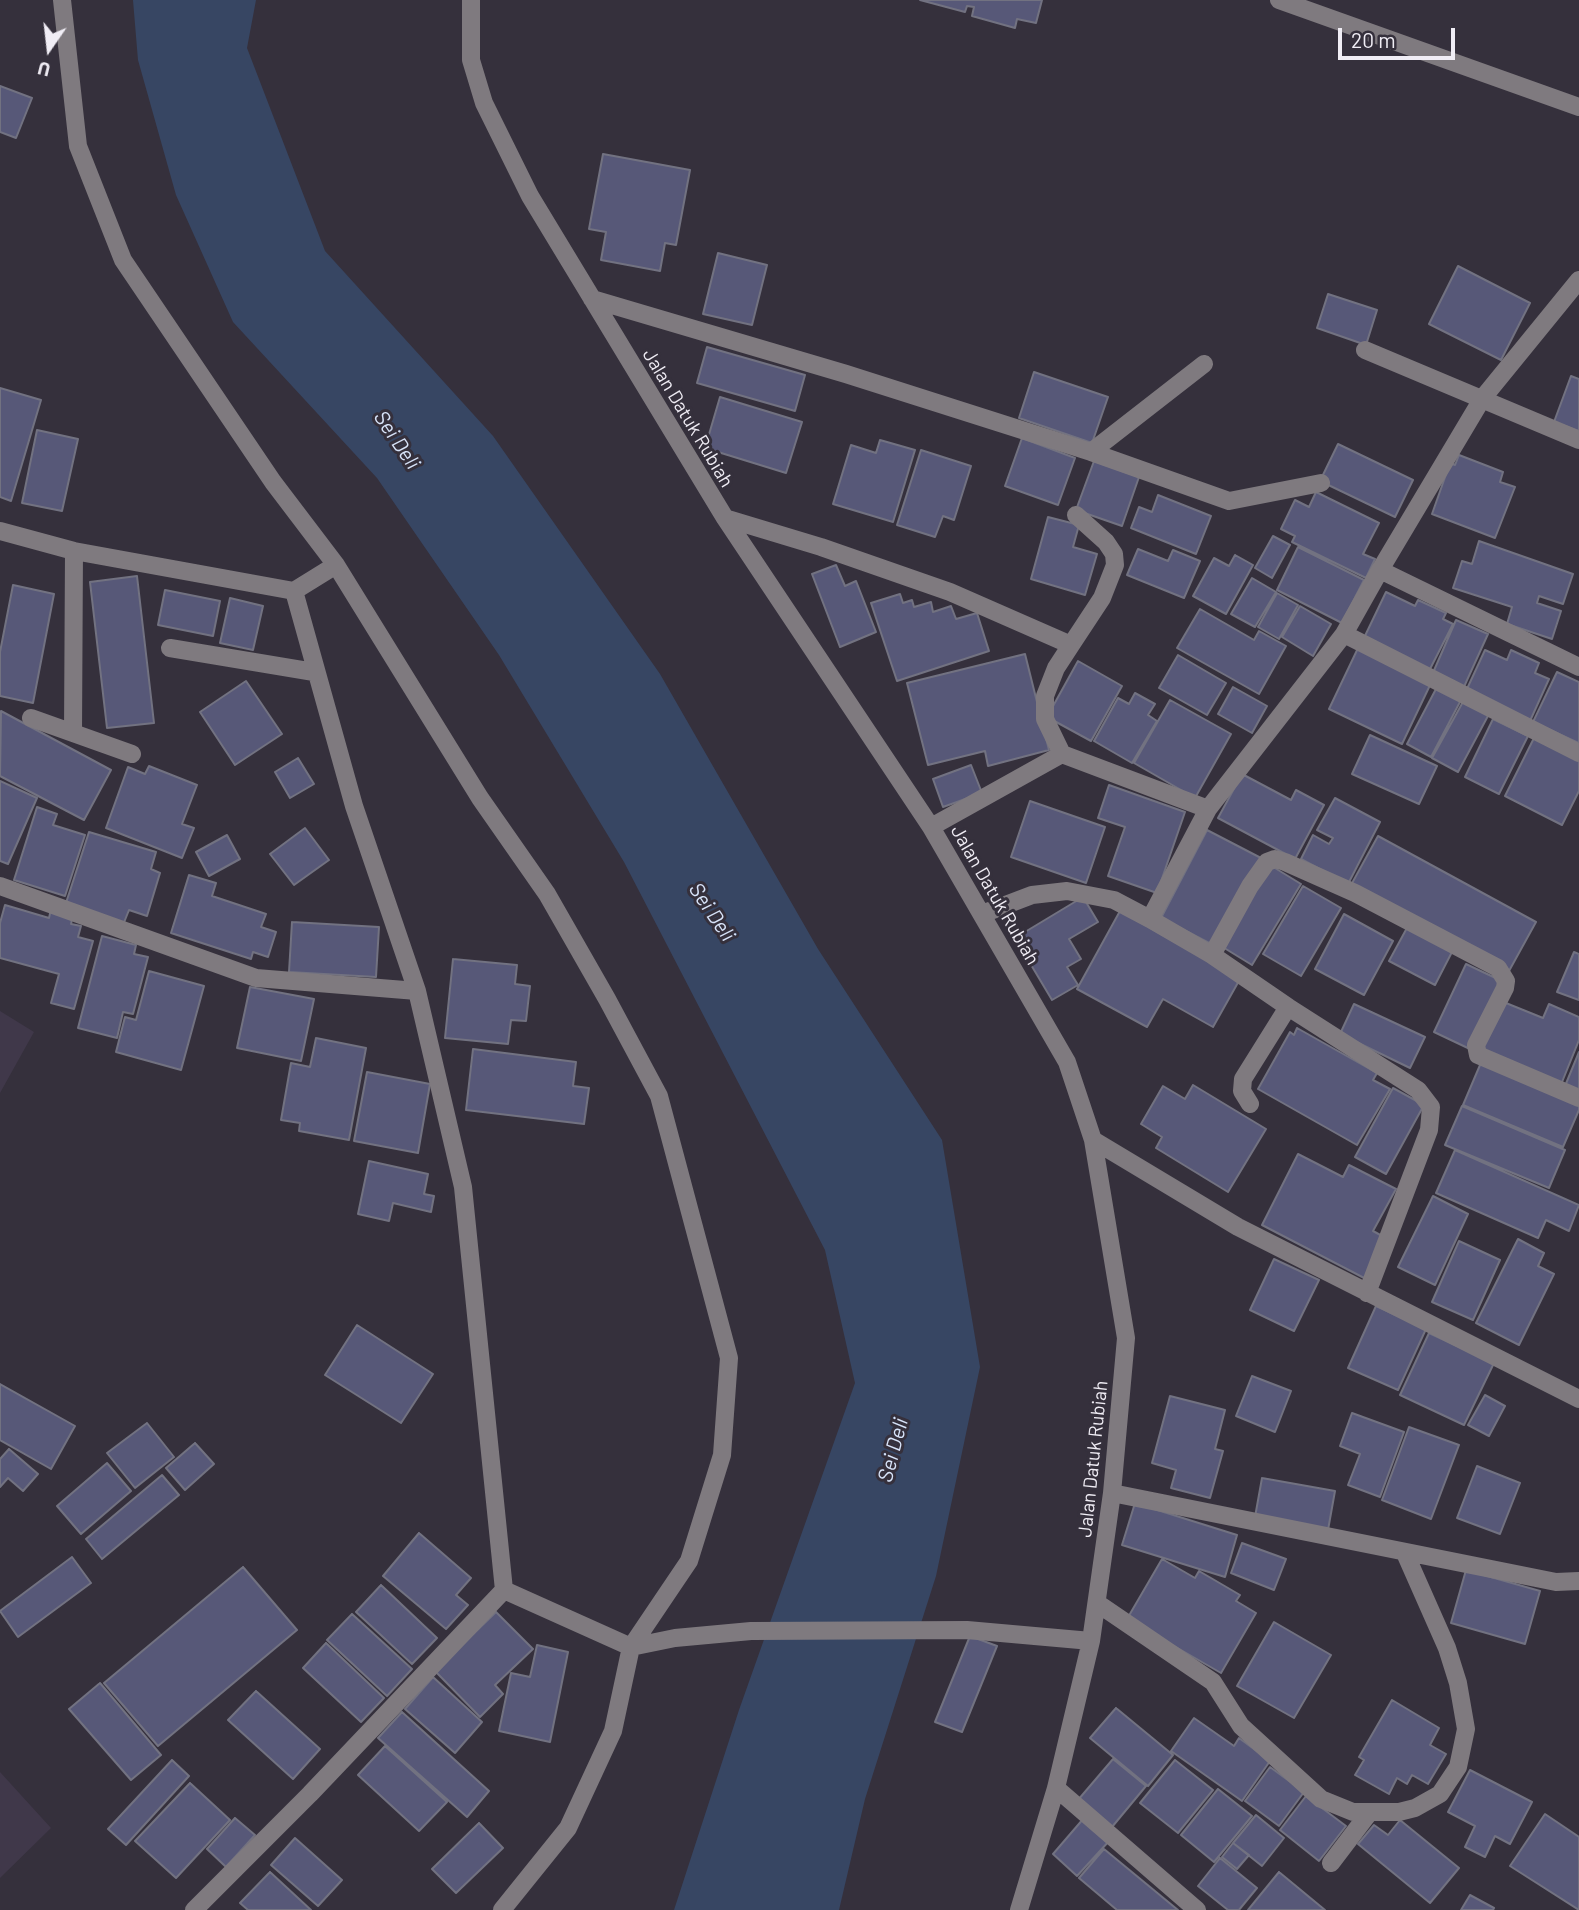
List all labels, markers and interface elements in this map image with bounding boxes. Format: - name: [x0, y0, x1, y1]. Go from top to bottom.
- north arrow: [14, 14, 84, 84]
- scale bar: [1341, 14, 1458, 58]
- text: 20 m: [1351, 27, 1396, 52]
- text: U: [35, 57, 52, 82]
- street label: Jalan Datuk Rubiah: [638, 345, 738, 491]
- water label: Sei Deli: [368, 406, 426, 474]
- street label: Jalan Datuk Rubiah: [946, 821, 1044, 969]
- water label: Sei Deli: [683, 878, 741, 946]
- street label: Jalan Datuk Rubiah: [1073, 1380, 1113, 1538]
- water label: Sei Deli: [872, 1415, 914, 1485]

